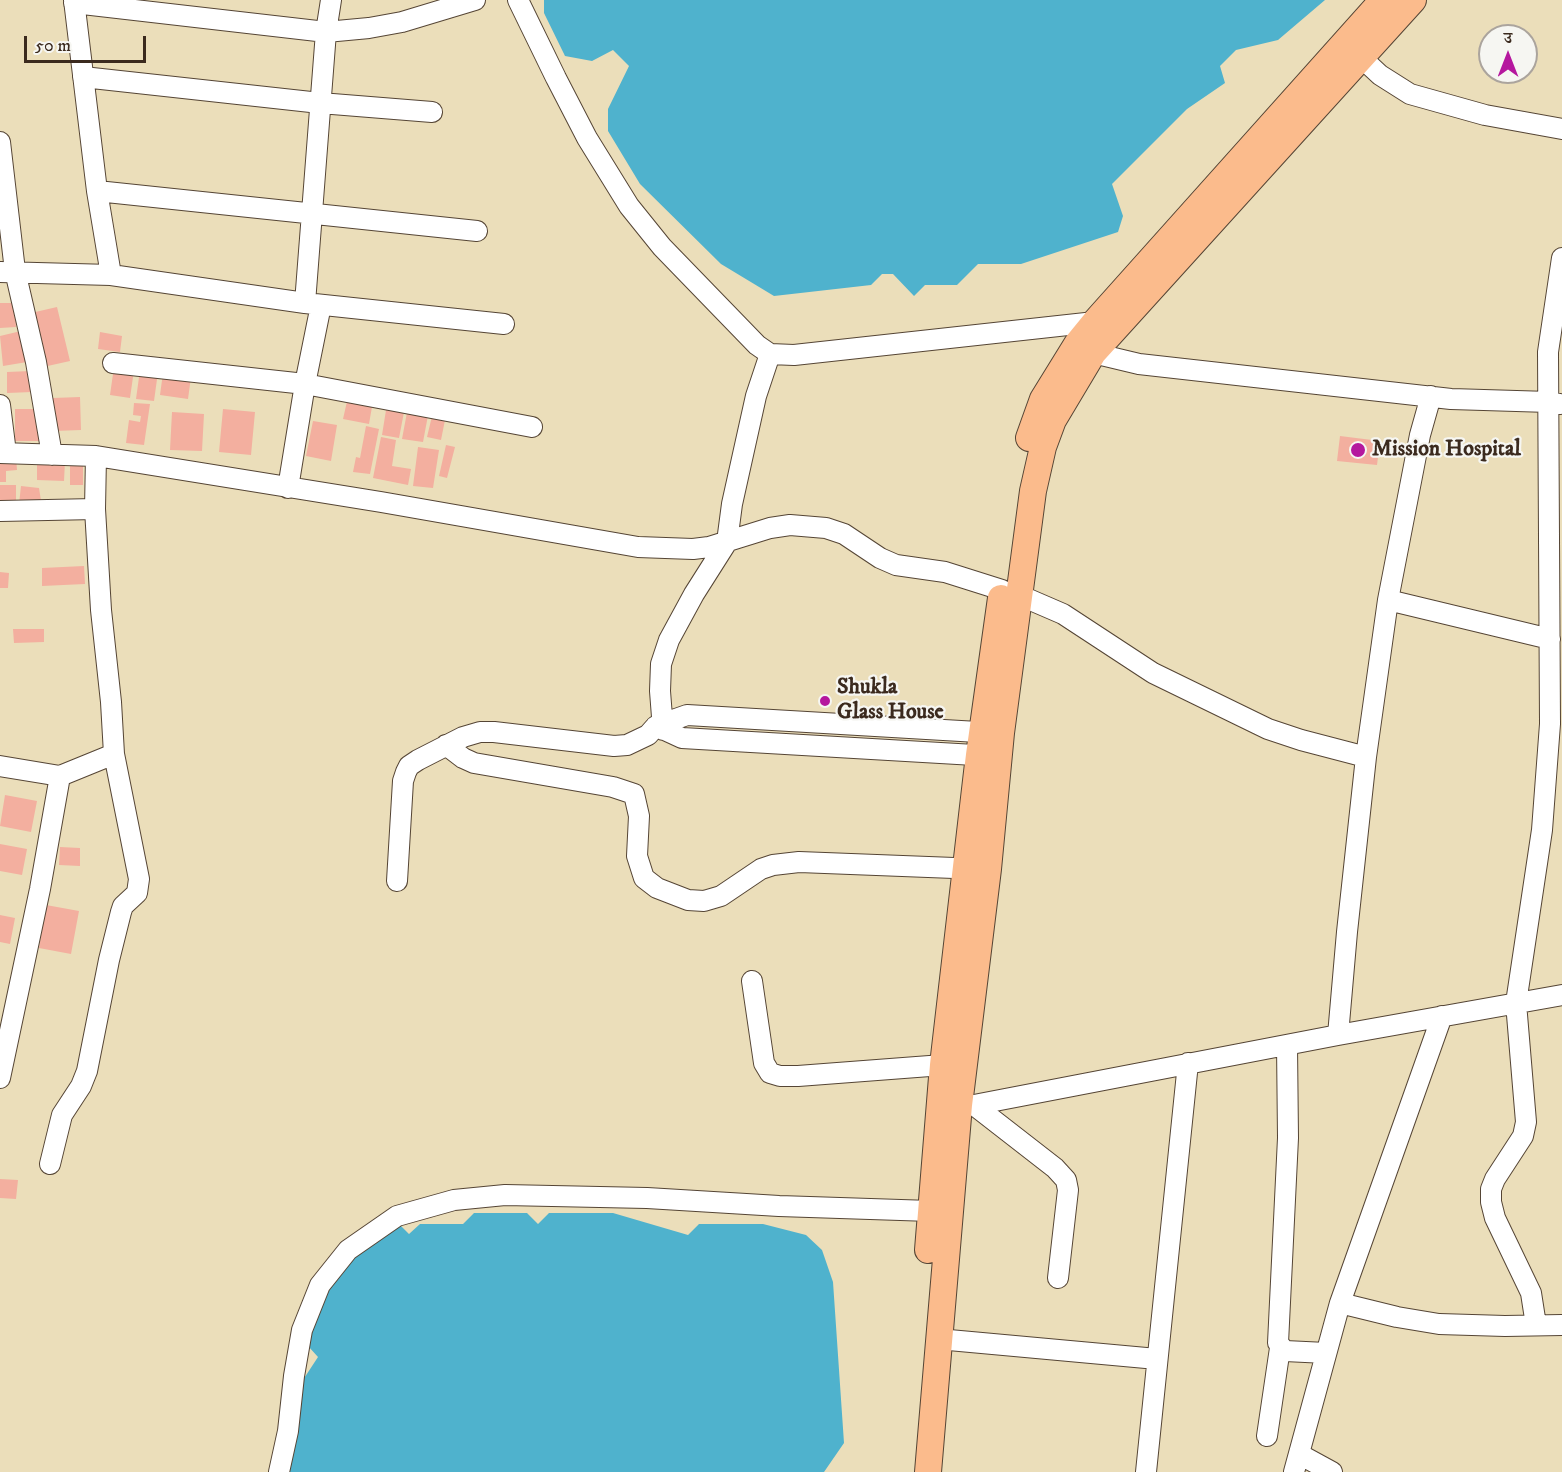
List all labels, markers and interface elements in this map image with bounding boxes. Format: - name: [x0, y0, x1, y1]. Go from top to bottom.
- scale bar: [27, 24, 148, 62]
- north arrow: [1478, 24, 1538, 84]
- text: उ: [1504, 28, 1512, 48]
- text: 50 m: [35, 35, 71, 57]
- place label: Mission Hospital: [1372, 437, 1521, 463]
- marker: Mission Hospital: [1349, 441, 1367, 459]
- place label: Shukla Glass House: [837, 675, 944, 726]
- marker: Shukla Glass House: [818, 694, 832, 708]

